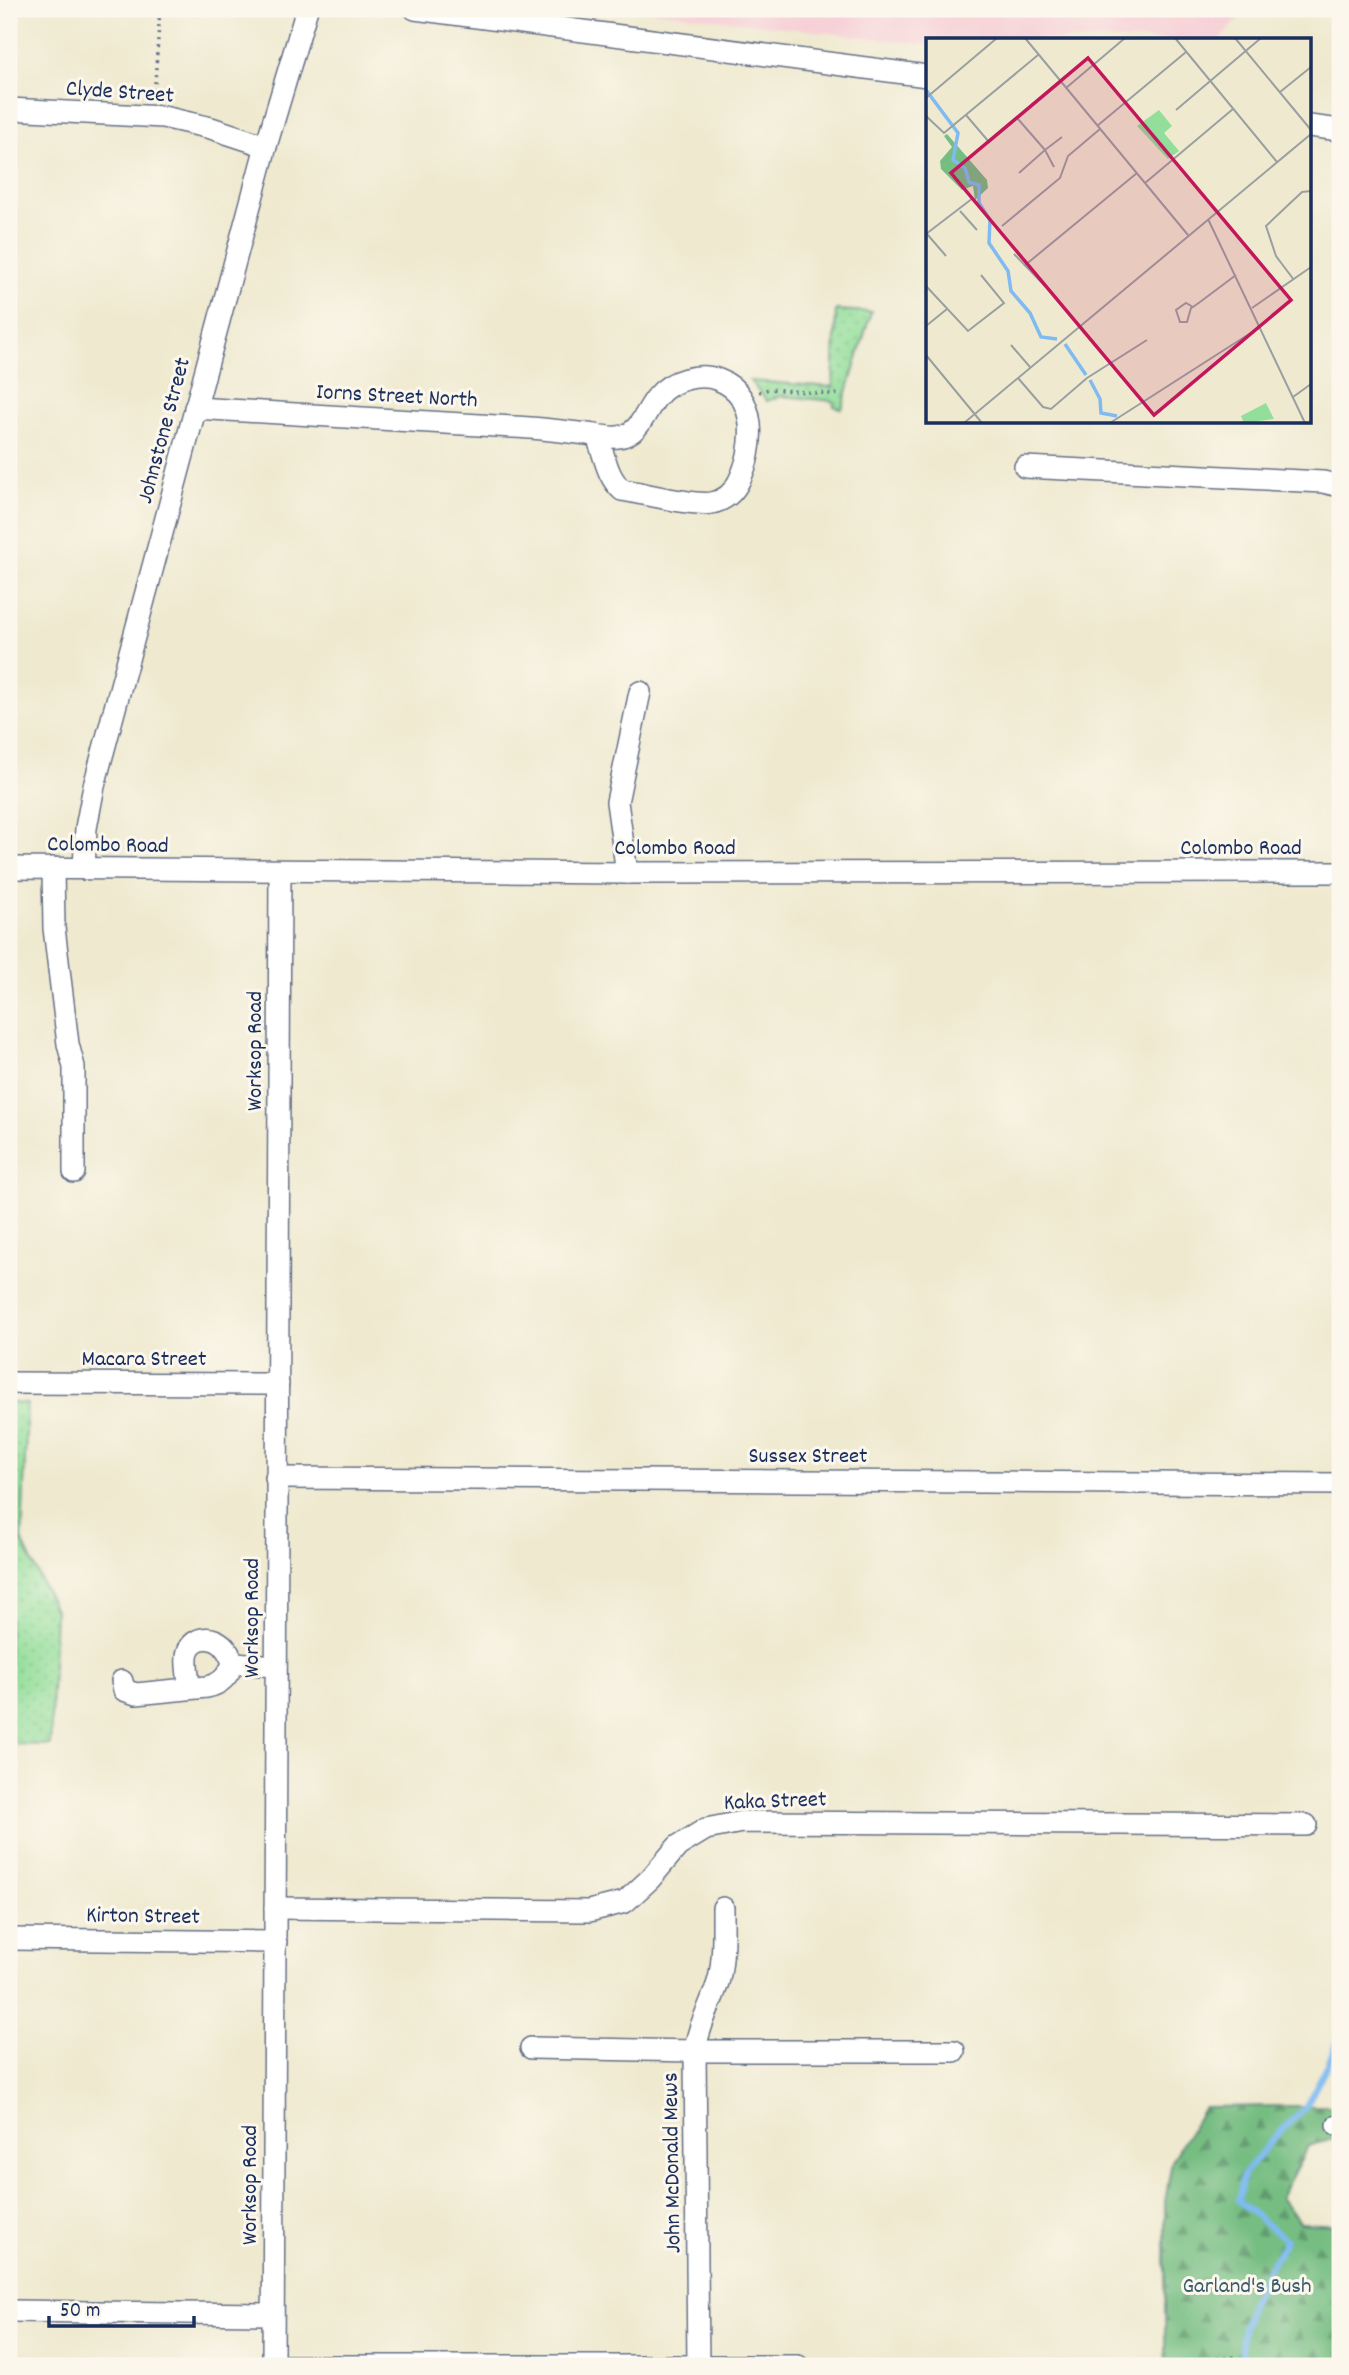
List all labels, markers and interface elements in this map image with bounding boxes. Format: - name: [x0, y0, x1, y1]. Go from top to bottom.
- inset map: [926, 38, 1310, 424]
- street label: Clyde Street: [65, 73, 175, 114]
- street label: Johnstone Street: [130, 354, 201, 508]
- street label: Iorns Street North: [315, 377, 478, 418]
- street label: Colombo Road: [47, 829, 169, 864]
- street label: Colombo Road: [614, 833, 736, 866]
- street label: Colombo Road: [1180, 833, 1302, 866]
- street label: Worksop Road: [240, 991, 273, 1111]
- street label: Macara Street: [82, 1344, 206, 1377]
- street label: Sussex Street: [748, 1441, 868, 1474]
- street label: Worksop Road: [237, 1558, 270, 1678]
- street label: Kaka Street: [723, 1784, 827, 1821]
- street label: Kirton Street: [86, 1900, 200, 1935]
- street label: John McDonald Mews: [655, 2072, 692, 2254]
- street label: Worksop Road: [235, 2125, 268, 2245]
- park label: Garland's Bush: [1182, 2271, 1312, 2304]
- scale bar: [49, 2284, 194, 2328]
- text: 50 m: [60, 2297, 100, 2327]

